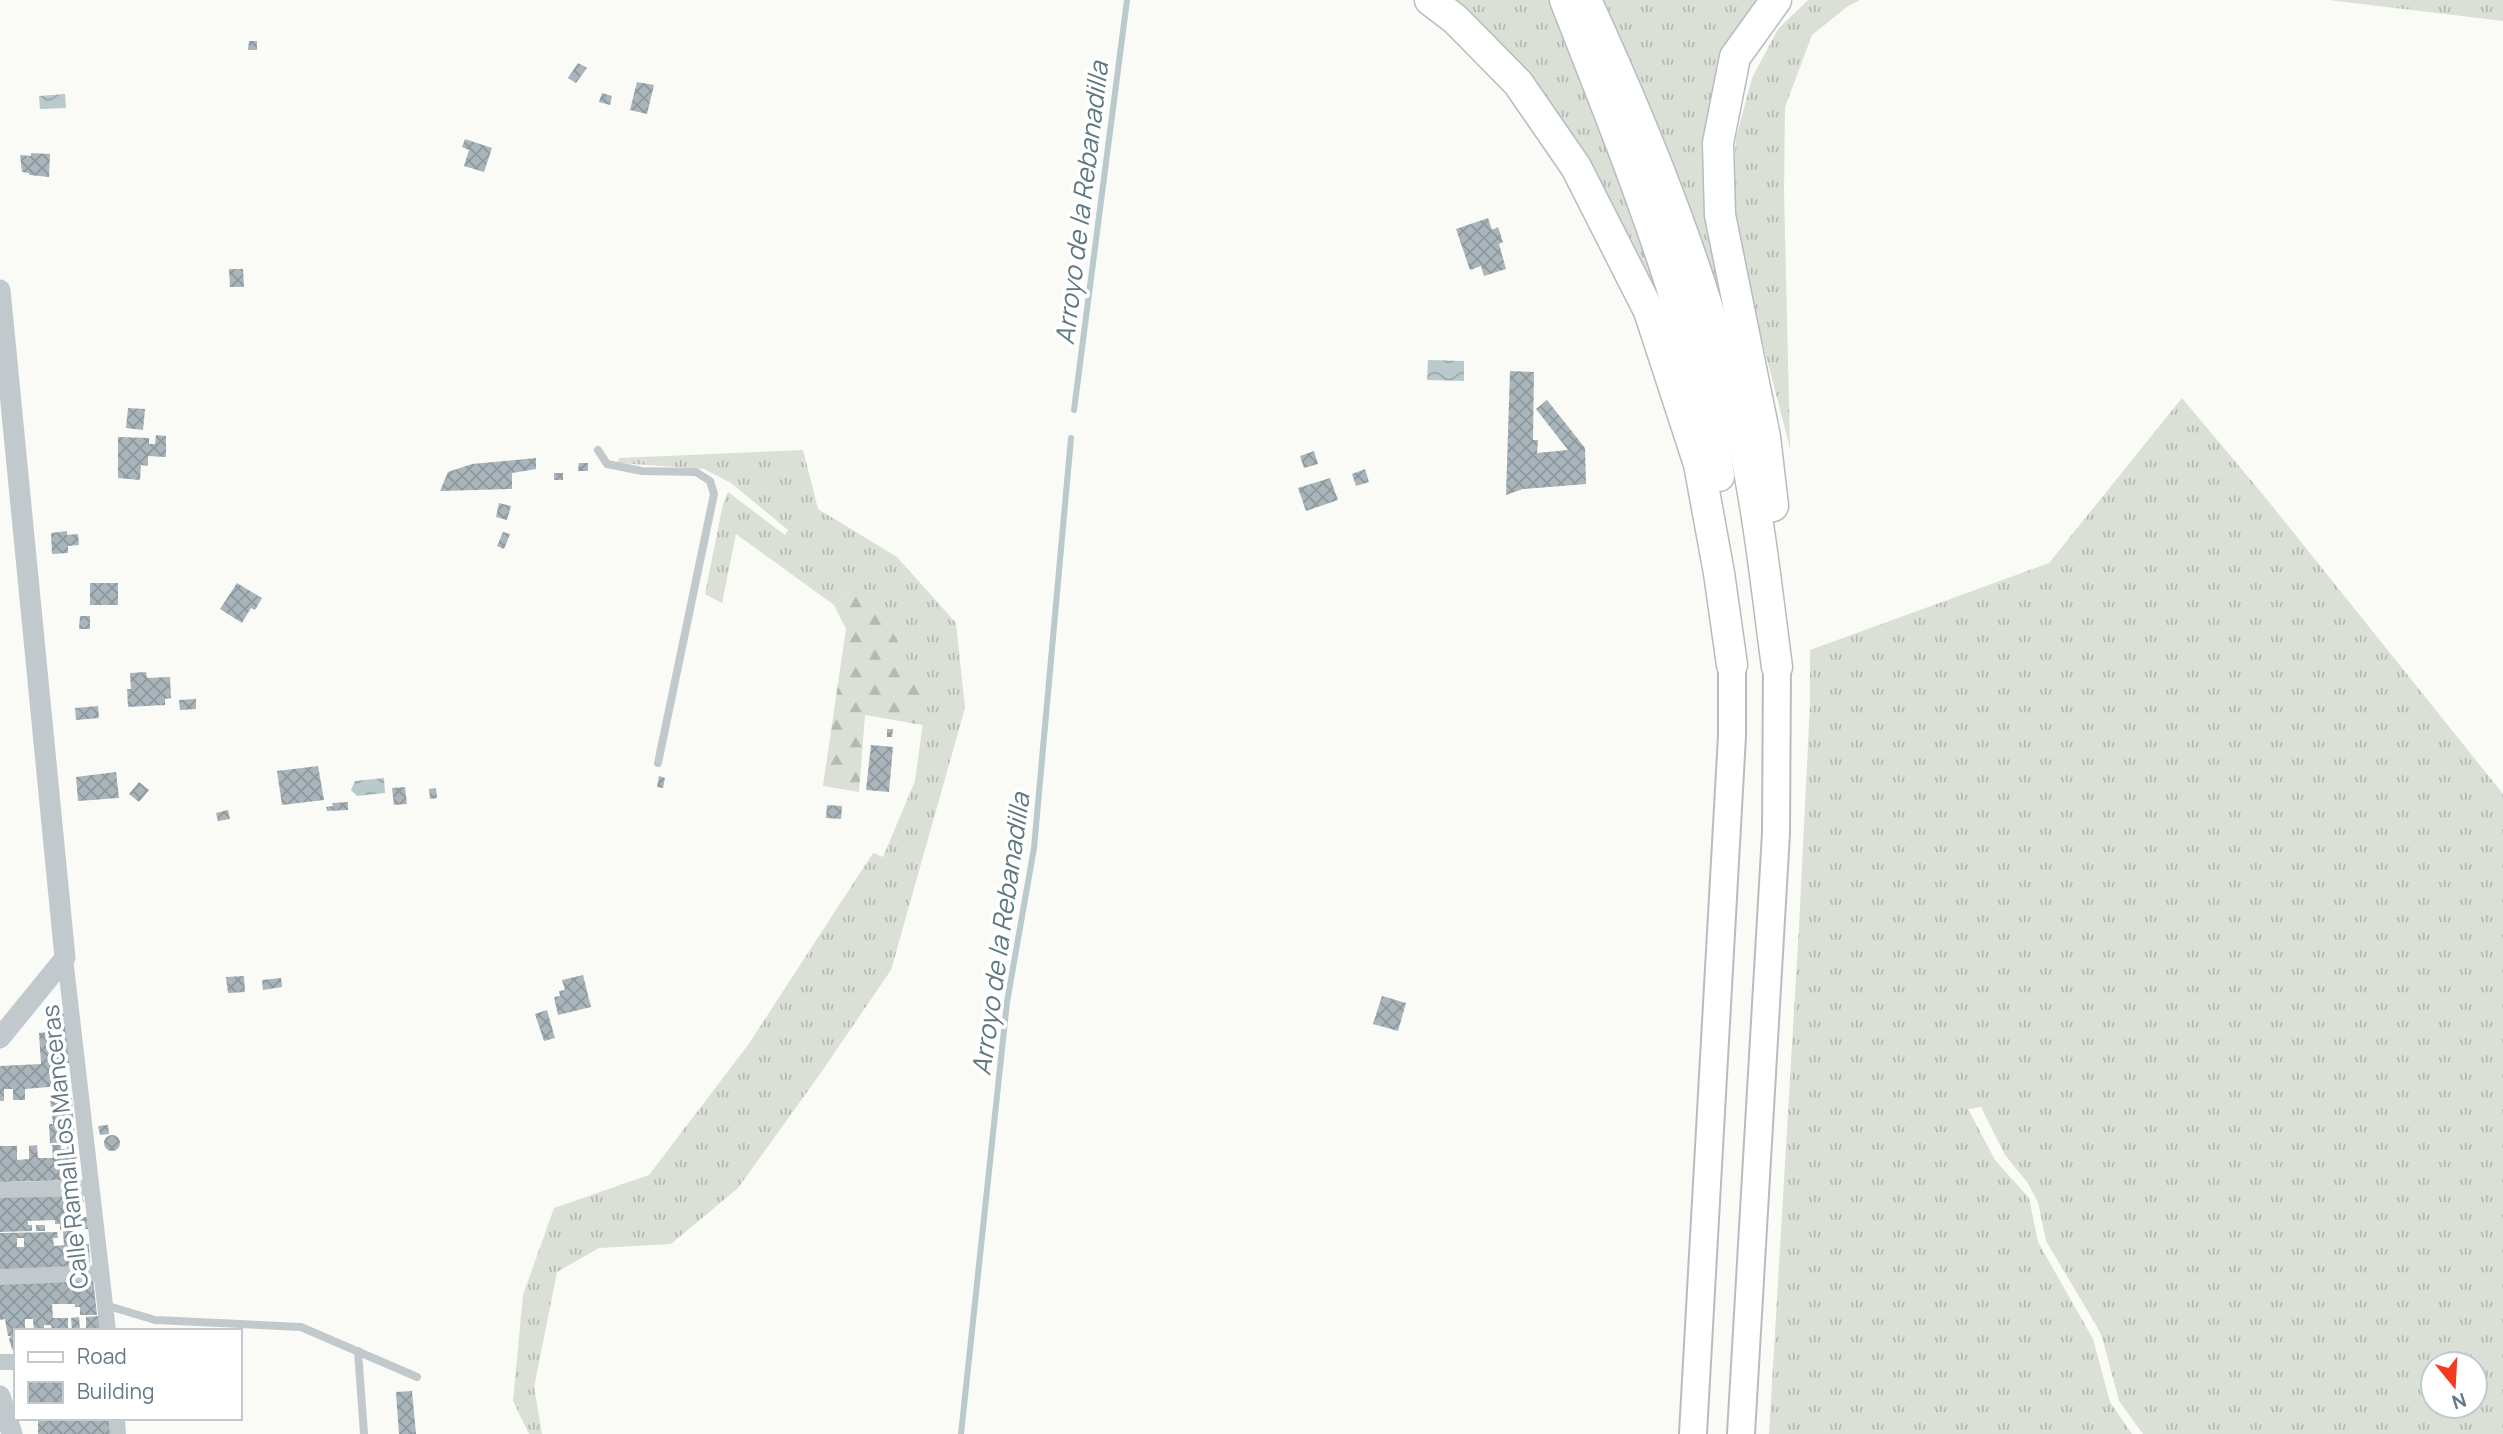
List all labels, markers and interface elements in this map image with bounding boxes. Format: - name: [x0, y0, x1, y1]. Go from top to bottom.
- water label: Arroyo de la Rebanadilla: [1046, 58, 1116, 346]
- water label: Arroyo de la Rebanadilla: [962, 789, 1038, 1077]
- street label: Calle Ramal Los Manceras: [33, 1003, 95, 1291]
- legend: [14, 1329, 242, 1420]
- text: Road: [77, 1342, 127, 1370]
- north arrow: [2419, 1350, 2489, 1420]
- text: Building: [77, 1377, 154, 1405]
- text: N: [2449, 1387, 2470, 1416]

